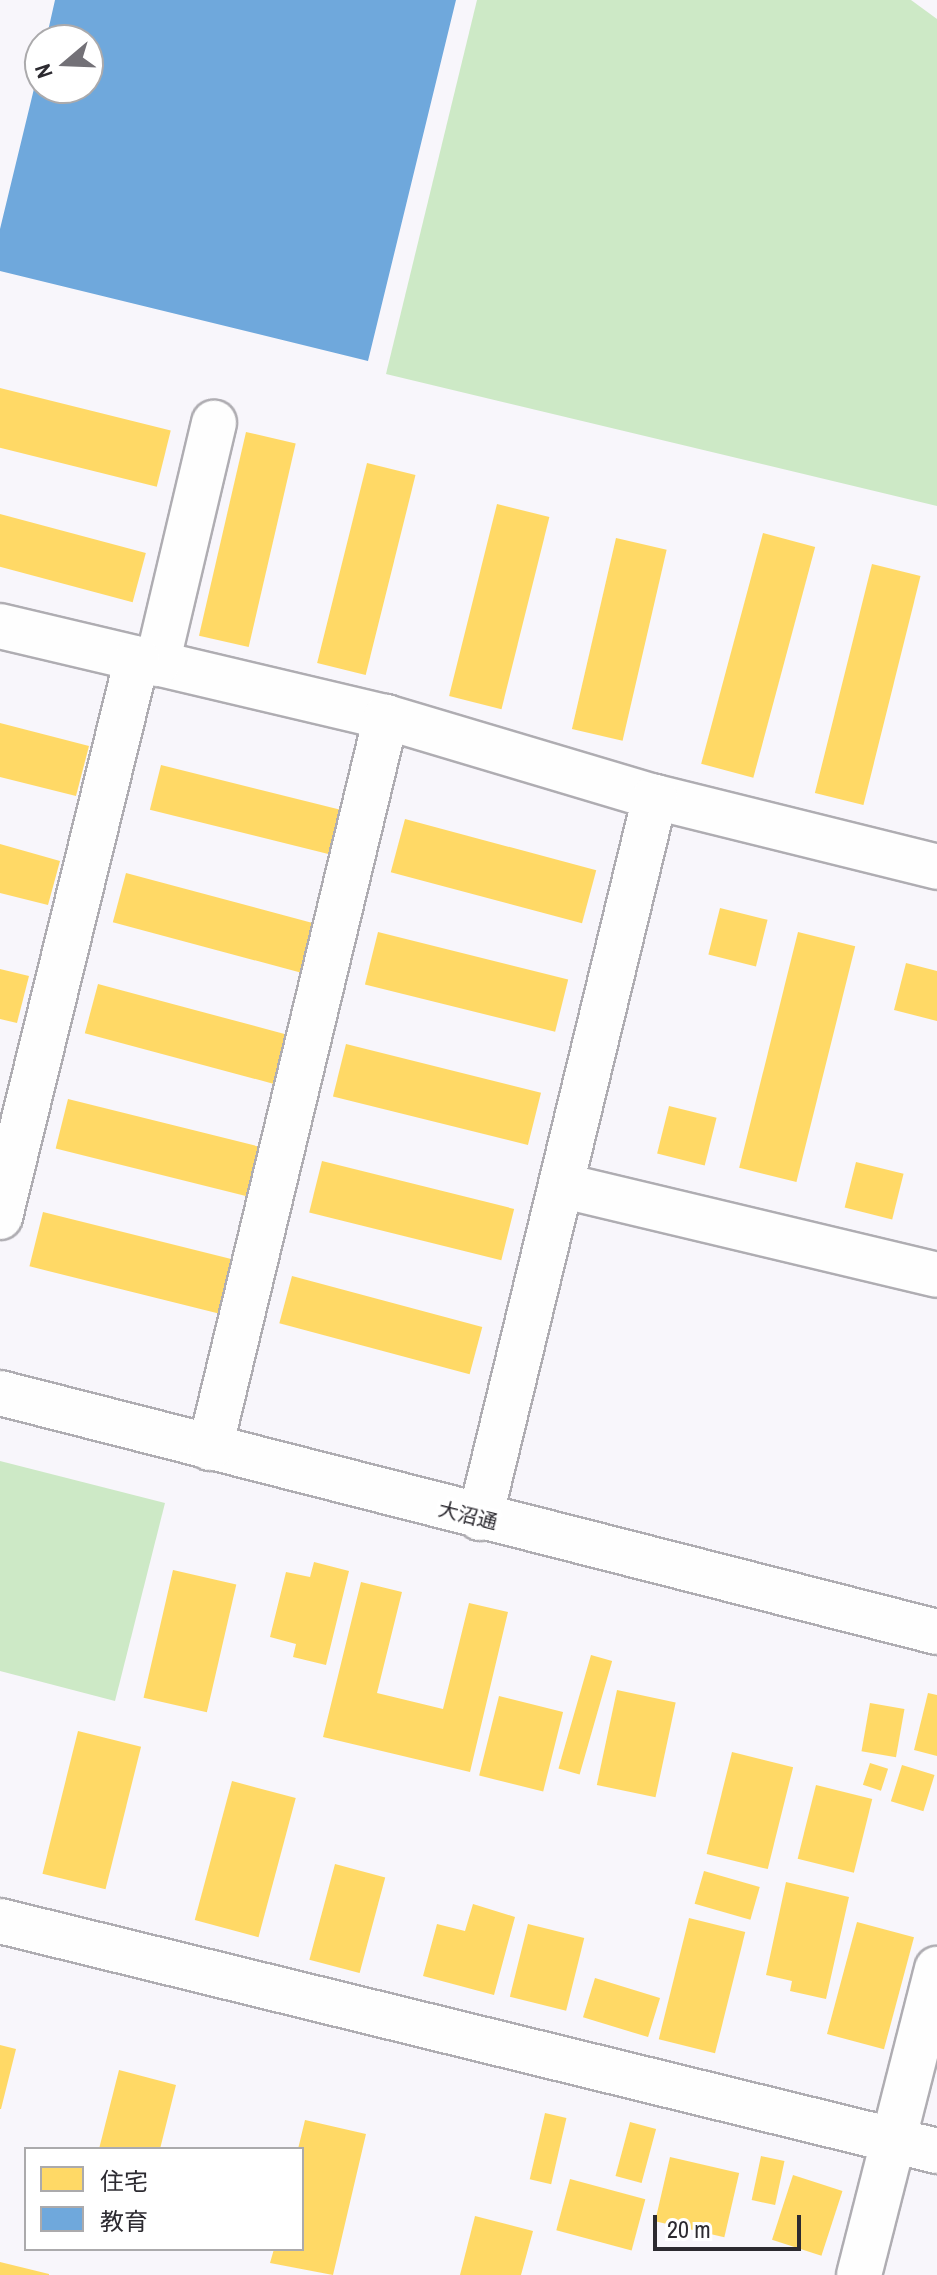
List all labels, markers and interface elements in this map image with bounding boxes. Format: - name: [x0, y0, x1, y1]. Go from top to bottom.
- north arrow: [24, 24, 104, 104]
- text: N: [27, 60, 60, 82]
- street label: 大沼通: [436, 1496, 500, 1534]
- legend: [24, 2147, 304, 2251]
- text: 住宅: [100, 2165, 148, 2197]
- scale bar: [657, 2199, 805, 2249]
- text: 教育: [100, 2205, 148, 2237]
- text: 20 m: [667, 2213, 711, 2245]

